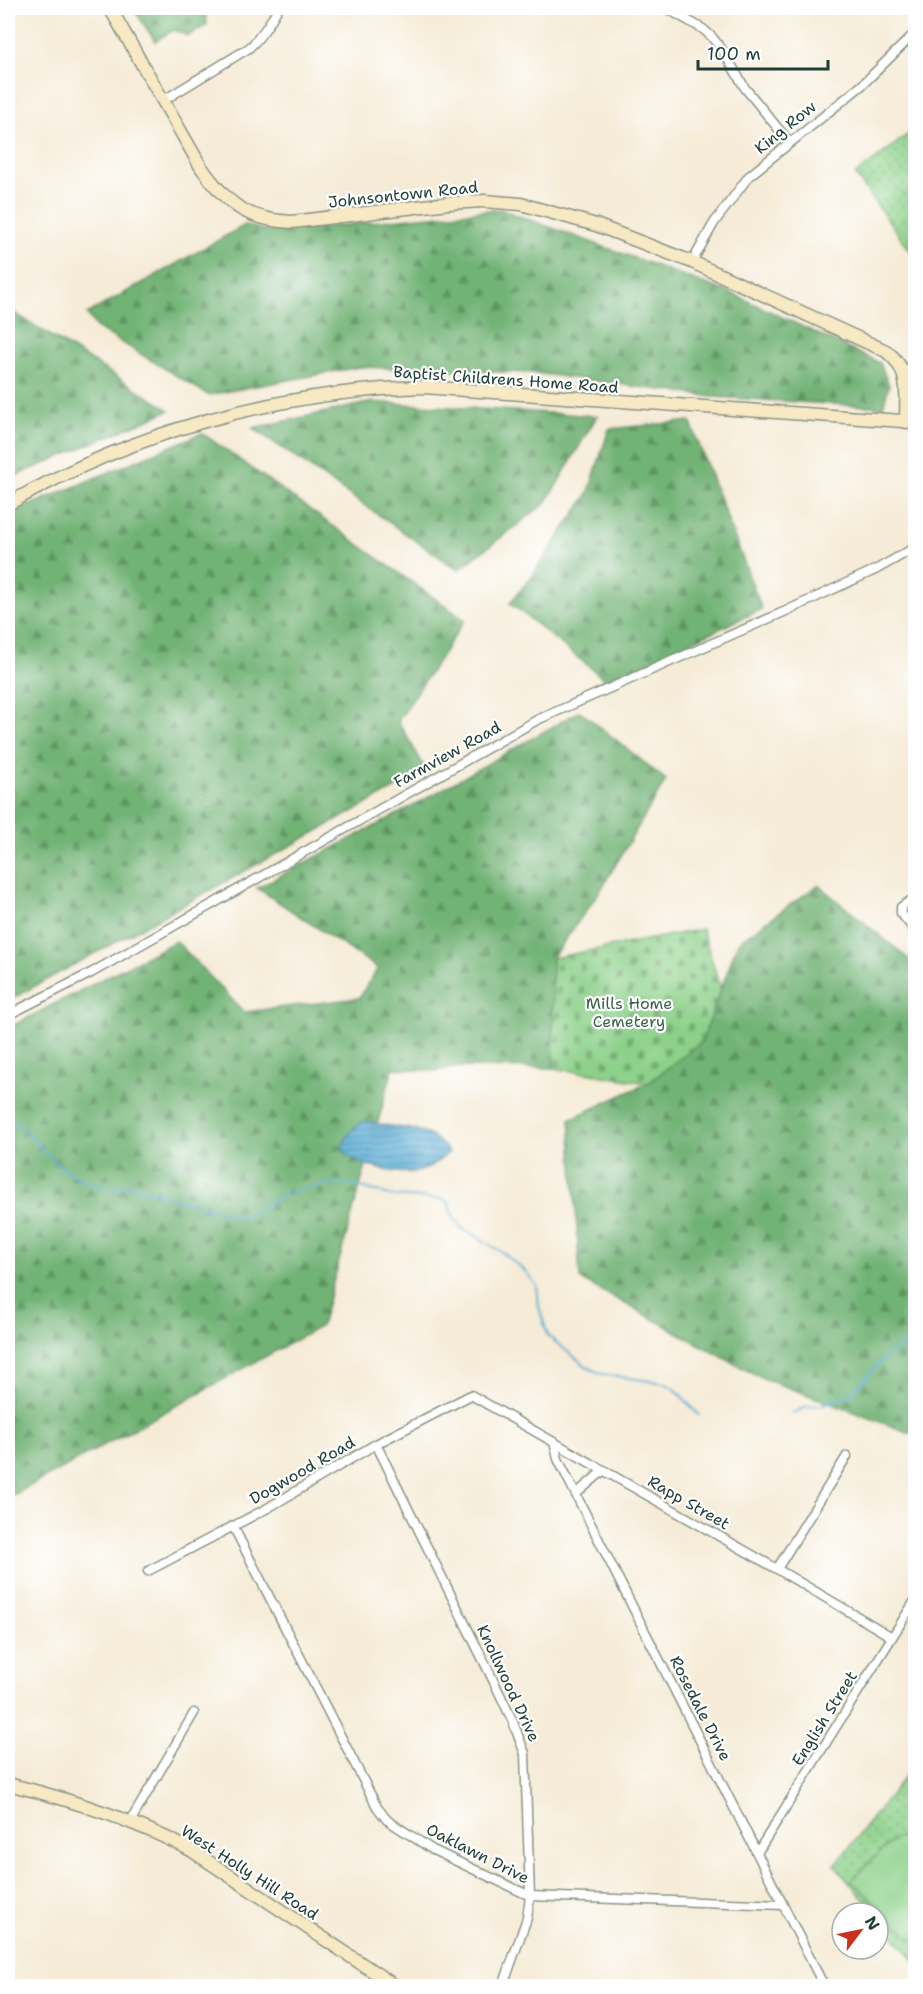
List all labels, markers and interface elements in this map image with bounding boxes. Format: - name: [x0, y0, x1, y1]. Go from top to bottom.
- scale bar: [698, 33, 828, 71]
- text: 100 m: [707, 42, 761, 66]
- street label: King Row: [750, 96, 820, 159]
- street label: Johnsontown Road: [327, 176, 479, 213]
- street label: Baptist Childrens Home Road: [393, 361, 619, 398]
- street label: Farmview Road: [390, 716, 505, 793]
- park label: Mills Home Cemetery: [586, 993, 672, 1032]
- street label: Dogwood Road: [246, 1432, 359, 1509]
- street label: Rapp Street: [644, 1471, 733, 1534]
- street label: Knollwood Drive: [472, 1621, 545, 1745]
- street label: Rosedale Drive: [665, 1652, 736, 1764]
- street label: English Street: [787, 1667, 862, 1770]
- street label: Oaklawn Drive: [423, 1818, 533, 1888]
- street label: West Holly Hill Road: [177, 1820, 323, 1925]
- north arrow: [830, 1901, 890, 1961]
- text: N: [860, 1912, 885, 1934]

